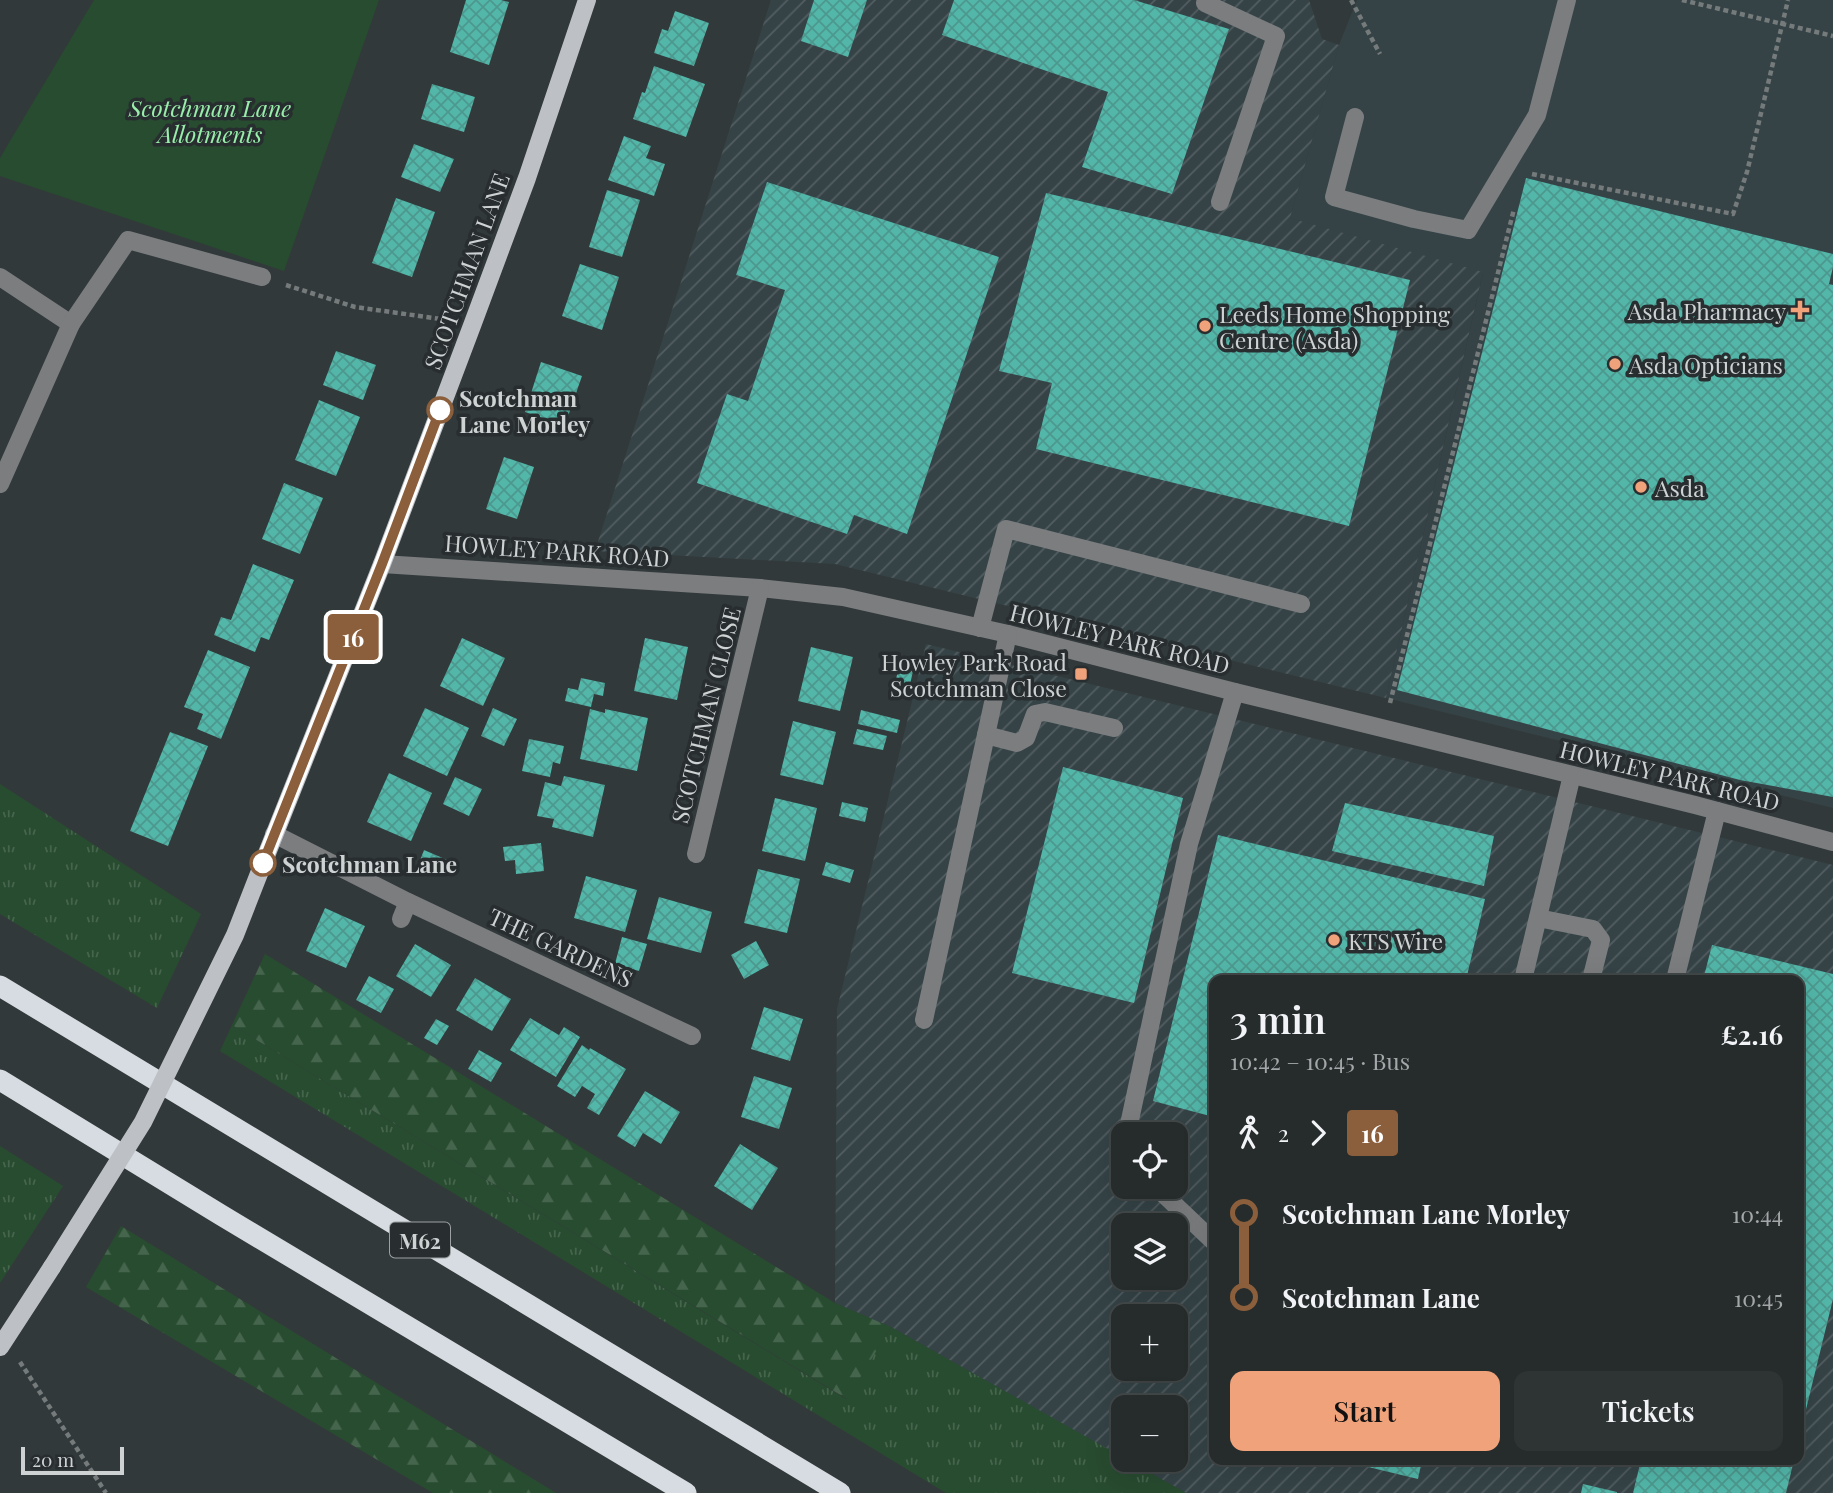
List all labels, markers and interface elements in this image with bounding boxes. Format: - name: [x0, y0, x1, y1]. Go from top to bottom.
- park label: Scotchman Lane Allotments: [128, 92, 291, 149]
- street label: SCOTCHMAN LANE: [416, 169, 516, 373]
- place label: Asda Pharmacy: [1627, 295, 1786, 326]
- place label: Leeds Home Shopping Centre (Asda): [1219, 298, 1450, 355]
- marker: Asda Pharmacy: [1792, 302, 1808, 318]
- marker: Leeds Home Shopping Centre (Asda): [1197, 318, 1213, 334]
- place label: Asda Opticians: [1628, 349, 1783, 380]
- marker: Asda Opticians: [1607, 356, 1623, 372]
- place label: Scotchman Lane Morley: [459, 382, 590, 439]
- marker: Scotchman Lane Morley: [427, 397, 453, 423]
- place label: Asda: [1654, 472, 1705, 503]
- marker: Asda: [1633, 479, 1649, 495]
- street label: HOWLEY PARK ROAD: [443, 527, 671, 573]
- street label: HOWLEY PARK ROAD: [1007, 596, 1233, 680]
- street label: SCOTCHMAN CLOSE: [663, 604, 747, 826]
- line badge: 16: [322, 614, 384, 660]
- text: 16: [342, 621, 364, 653]
- place label: Howley Park Road Scotchman Close: [881, 646, 1067, 703]
- marker: Howley Park Road Scotchman Close: [1073, 666, 1089, 682]
- street label: HOWLEY PARK ROAD: [1557, 733, 1783, 817]
- place label: Scotchman Lane: [282, 848, 457, 879]
- marker: Scotchman Lane: [250, 850, 276, 876]
- street label: THE GARDENS: [484, 900, 638, 994]
- place label: KTS Wire: [1348, 925, 1443, 956]
- marker: KTS Wire: [1326, 932, 1342, 948]
- text: 3 min: [1230, 993, 1326, 1044]
- text: £2.16: [1721, 1017, 1783, 1052]
- text: 10:42 – 10:45 · Bus: [1230, 1045, 1410, 1076]
- icon: walk: [1230, 1114, 1268, 1152]
- icon: forward: [1299, 1114, 1337, 1152]
- text: 2: [1278, 1117, 1289, 1148]
- text: 16: [1361, 1117, 1384, 1149]
- map controls: [1111, 1122, 1188, 1472]
- button: locate: [1111, 1122, 1188, 1199]
- text: Scotchman Lane Morley: [1282, 1196, 1570, 1231]
- text: 10:44: [1732, 1198, 1783, 1229]
- button: layers: [1111, 1213, 1188, 1290]
- road number: M62: [390, 1222, 450, 1258]
- text: Scotchman Lane: [1282, 1280, 1480, 1315]
- text: 10:45: [1734, 1282, 1783, 1313]
- button: +: [1111, 1304, 1188, 1381]
- button: Start: [1230, 1371, 1500, 1451]
- button: Tickets: [1514, 1371, 1783, 1451]
- button: −: [1111, 1395, 1188, 1472]
- scale bar: [21, 1444, 124, 1476]
- text: 20 m: [32, 1446, 74, 1472]

